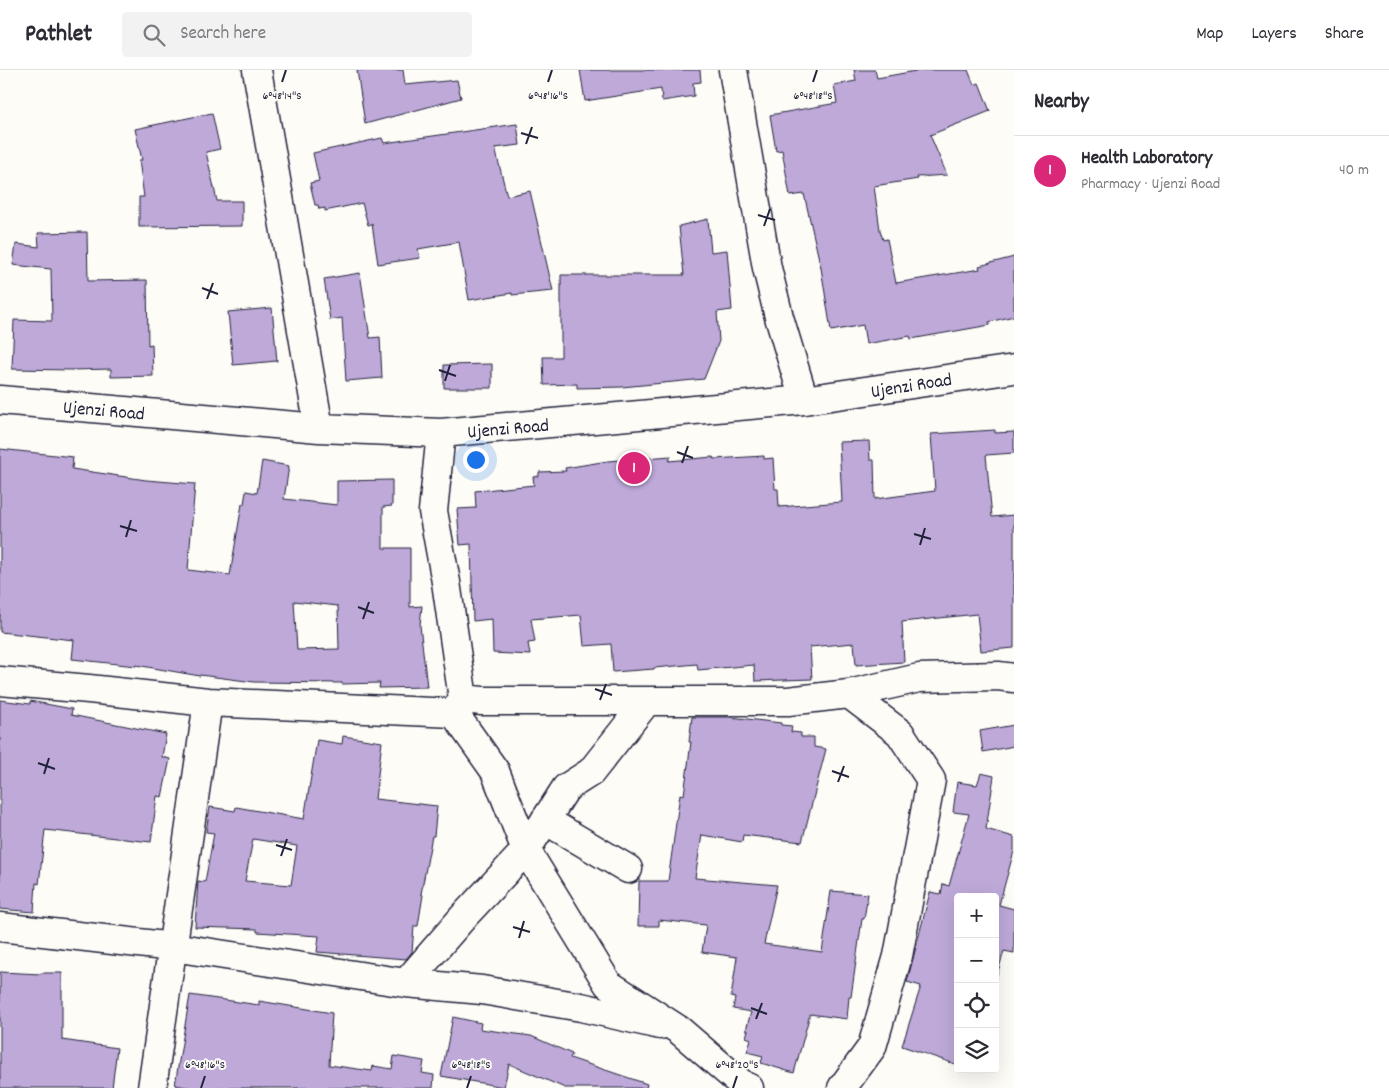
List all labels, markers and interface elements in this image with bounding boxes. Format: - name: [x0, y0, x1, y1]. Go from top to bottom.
- search box: [122, 12, 472, 57]
- text: Pathlet: [25, 18, 92, 52]
- icon: search: [140, 21, 168, 49]
- text: Search here: [180, 21, 266, 48]
- text: Map: [1196, 22, 1223, 47]
- text: Layers: [1251, 22, 1297, 47]
- text: Share: [1325, 22, 1364, 47]
- text: 6°48'14"S: [262, 88, 302, 105]
- text: 6°48'16"S: [528, 88, 568, 105]
- text: 6°48'18"S: [794, 88, 832, 105]
- text: Nearby: [1034, 88, 1089, 118]
- text: Health Laboratory: [1081, 146, 1212, 173]
- text: 1: [1048, 159, 1052, 182]
- text: 40 m: [1339, 159, 1369, 182]
- text: Pharmacy · Ujenzi Road: [1081, 173, 1220, 196]
- street label: Ujenzi Road: [869, 368, 954, 407]
- street label: Ujenzi Road: [62, 395, 146, 430]
- street label: Ujenzi Road: [466, 413, 550, 448]
- your location: [463, 447, 489, 473]
- pin: 1: [618, 449, 650, 487]
- map controls: [954, 893, 999, 1073]
- button: +: [954, 893, 999, 938]
- button: −: [954, 938, 999, 983]
- button: locate: [954, 983, 999, 1028]
- button: layers: [954, 1028, 999, 1073]
- text: 6°48'16"S: [185, 1057, 225, 1074]
- text: 6°48'18"S: [452, 1057, 490, 1074]
- text: 6°48'20"S: [715, 1057, 759, 1074]

